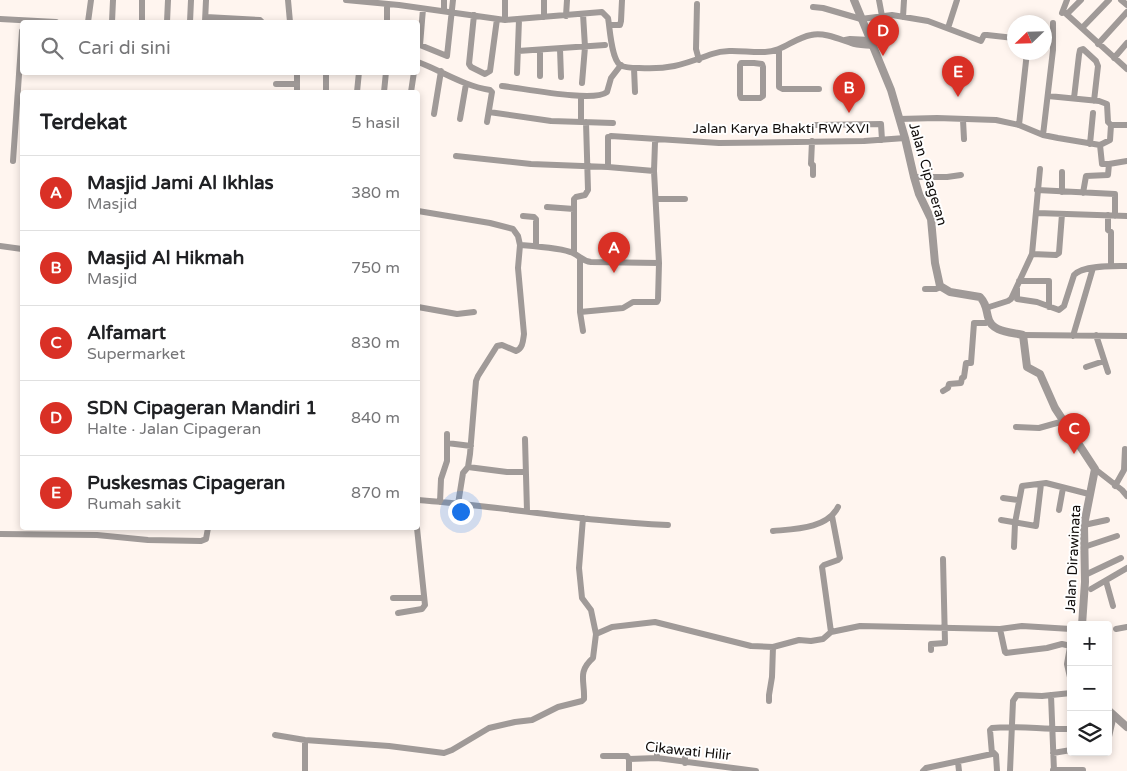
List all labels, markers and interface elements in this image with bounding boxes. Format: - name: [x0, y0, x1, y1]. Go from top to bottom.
- pin: D: [867, 15, 899, 56]
- north arrow: [1007, 15, 1052, 60]
- search box: [20, 20, 420, 75]
- icon: search: [38, 34, 66, 62]
- text: Cari di sini: [78, 37, 171, 59]
- pin: E: [942, 56, 974, 97]
- pin: B: [833, 72, 865, 113]
- text: Terdekat: [40, 110, 127, 135]
- text: 5 hasil: [351, 113, 400, 133]
- street label: Jalan Karya Bhakti RW XVI: [693, 120, 869, 137]
- street label: Jalan Cipageran: [905, 121, 951, 227]
- text: Masjid Jami Al Ikhlas: [87, 172, 274, 194]
- text: A: [50, 183, 62, 203]
- text: 380 m: [351, 183, 400, 203]
- text: Masjid: [87, 194, 137, 214]
- pin: A: [598, 232, 630, 273]
- text: Masjid Al Hikmah: [87, 247, 244, 269]
- text: B: [50, 258, 62, 278]
- text: 750 m: [351, 258, 400, 278]
- text: Masjid: [87, 269, 137, 289]
- text: Alfamart: [87, 322, 166, 344]
- text: C: [50, 333, 62, 353]
- text: 830 m: [351, 333, 400, 353]
- text: Supermarket: [87, 344, 185, 364]
- text: SDN Cipageran Mandiri 1: [87, 397, 317, 419]
- text: D: [50, 408, 62, 428]
- text: 840 m: [351, 408, 400, 428]
- pin: C: [1058, 413, 1090, 454]
- text: Halte · Jalan Cipageran: [87, 419, 261, 439]
- text: Puskesmas Cipageran: [87, 472, 285, 494]
- text: E: [51, 483, 61, 503]
- text: 870 m: [351, 483, 400, 503]
- text: Rumah sakit: [87, 494, 181, 514]
- your location: [448, 499, 474, 525]
- street label: Jalan Dirawinata: [1062, 504, 1084, 614]
- map controls: [1067, 621, 1112, 756]
- button: +: [1067, 621, 1112, 666]
- button: −: [1067, 666, 1112, 711]
- button: layers: [1067, 711, 1112, 756]
- street label: Cikawati Hilir: [644, 738, 732, 764]

